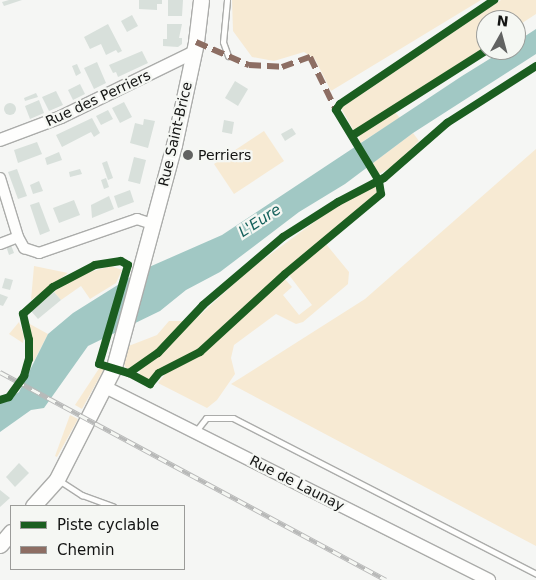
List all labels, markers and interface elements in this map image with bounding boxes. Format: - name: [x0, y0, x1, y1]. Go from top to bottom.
- north arrow: [476, 10, 526, 60]
- text: N: [496, 12, 509, 30]
- street label: Rue des Perriers: [43, 66, 153, 130]
- street label: Rue Saint-Brice: [155, 80, 195, 188]
- place label: Perriers: [198, 147, 251, 163]
- marker: Perriers: [182, 149, 194, 161]
- water label: L'Eure: [235, 201, 285, 241]
- street label: Rue de Launay: [247, 452, 347, 514]
- legend: [10, 505, 185, 570]
- text: Piste cyclable: [57, 516, 159, 534]
- text: Chemin: [57, 541, 115, 559]

